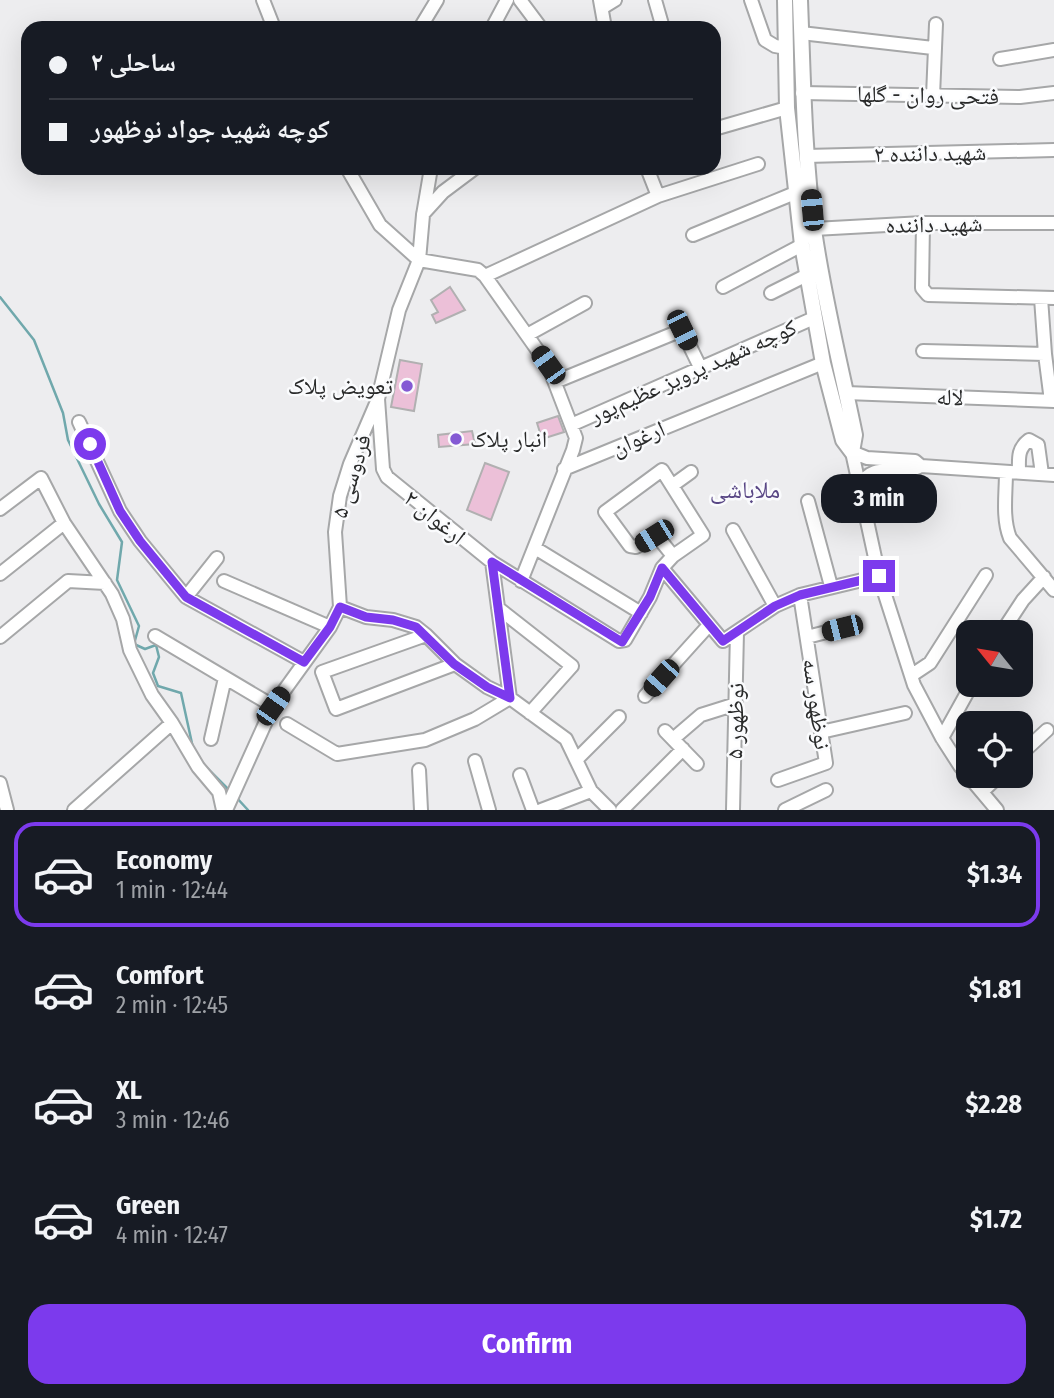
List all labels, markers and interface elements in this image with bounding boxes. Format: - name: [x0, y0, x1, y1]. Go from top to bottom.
- text: ساحلی ۲: [91, 47, 176, 78]
- street label: فتحی روان - گلها: [857, 80, 999, 110]
- text: کوچه شهید جواد نوظهور: [91, 114, 330, 145]
- street label: شهید داننده ۲: [873, 138, 987, 168]
- car: [800, 188, 825, 232]
- street label: شهید داننده: [885, 209, 983, 239]
- car: [664, 307, 701, 353]
- street label: کوچه شهید پرویز عظیم‌پور: [584, 313, 802, 432]
- car: [528, 342, 569, 388]
- place label: تعویض پلاک: [288, 372, 393, 400]
- marker: تعویض پلاک: [399, 378, 415, 394]
- street label: لاله: [936, 383, 964, 411]
- street label: ارغوان: [607, 414, 669, 462]
- place label: انبار پلاک: [470, 425, 547, 453]
- route start: [74, 428, 106, 460]
- street label: فردوسی ۵: [325, 431, 377, 521]
- marker: انبار پلاک: [448, 431, 464, 447]
- callout: 3 min: [821, 475, 937, 524]
- district label: ملاباشی: [710, 476, 780, 504]
- street label: ارغوان ۲: [398, 484, 472, 550]
- text: 3 min: [853, 484, 905, 512]
- car: [631, 516, 678, 556]
- route end: [863, 560, 895, 592]
- car: [820, 613, 865, 643]
- north arrow: [956, 620, 1032, 696]
- map controls: [956, 620, 1033, 788]
- car: [640, 655, 683, 701]
- street label: نوظهور سه: [797, 657, 837, 751]
- car: [253, 683, 294, 729]
- street label: نوظهور ۵: [720, 683, 750, 759]
- button: locate: [956, 711, 1033, 788]
- icon: car: [32, 843, 95, 906]
- text: Economy: [116, 845, 212, 876]
- text: $1.34: [967, 859, 1022, 890]
- text: 1 min · 12:44: [116, 876, 228, 904]
- icon: car: [32, 958, 95, 1021]
- text: Comfort: [116, 960, 204, 991]
- text: $1.81: [969, 974, 1022, 1005]
- text: 2 min · 12:45: [116, 991, 228, 1019]
- icon: car: [32, 1073, 95, 1136]
- text: XL: [116, 1075, 142, 1106]
- text: $2.28: [966, 1089, 1022, 1120]
- text: 3 min · 12:46: [116, 1106, 229, 1134]
- icon: car: [32, 1188, 95, 1251]
- text: Green: [116, 1190, 180, 1221]
- text: $1.72: [970, 1204, 1022, 1235]
- text: 4 min · 12:47: [116, 1221, 228, 1249]
- button: Confirm: [28, 1304, 1026, 1384]

